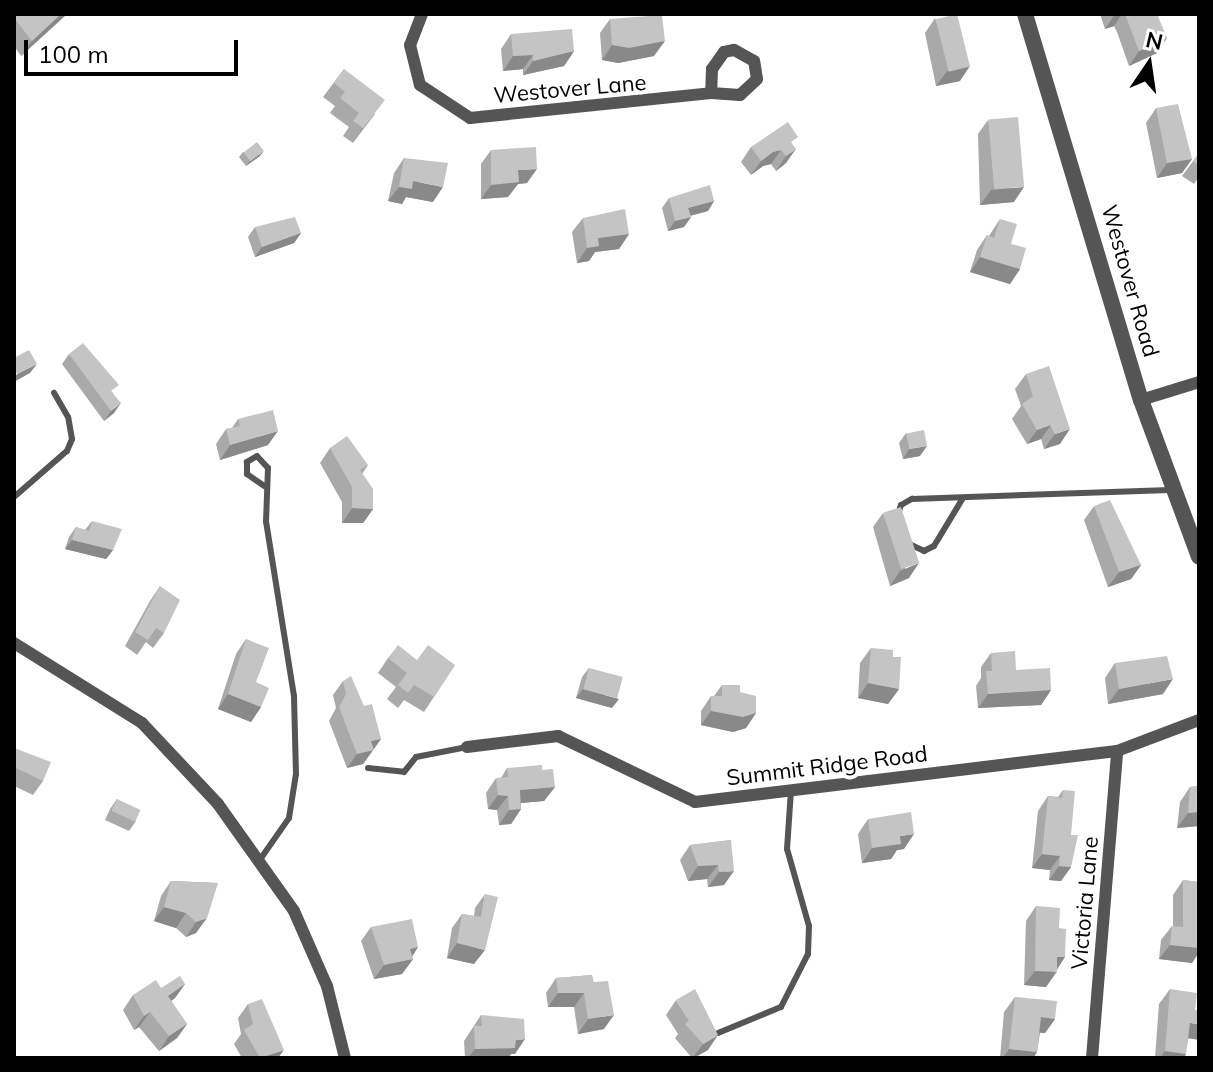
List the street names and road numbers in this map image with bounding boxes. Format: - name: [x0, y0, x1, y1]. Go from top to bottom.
- street label: Westover Lane: [493, 69, 647, 109]
- street label: Westover Road: [1096, 202, 1164, 360]
- street label: Summit Ridge Road: [725, 741, 929, 791]
- street label: Victoria Lane: [1066, 835, 1104, 971]

